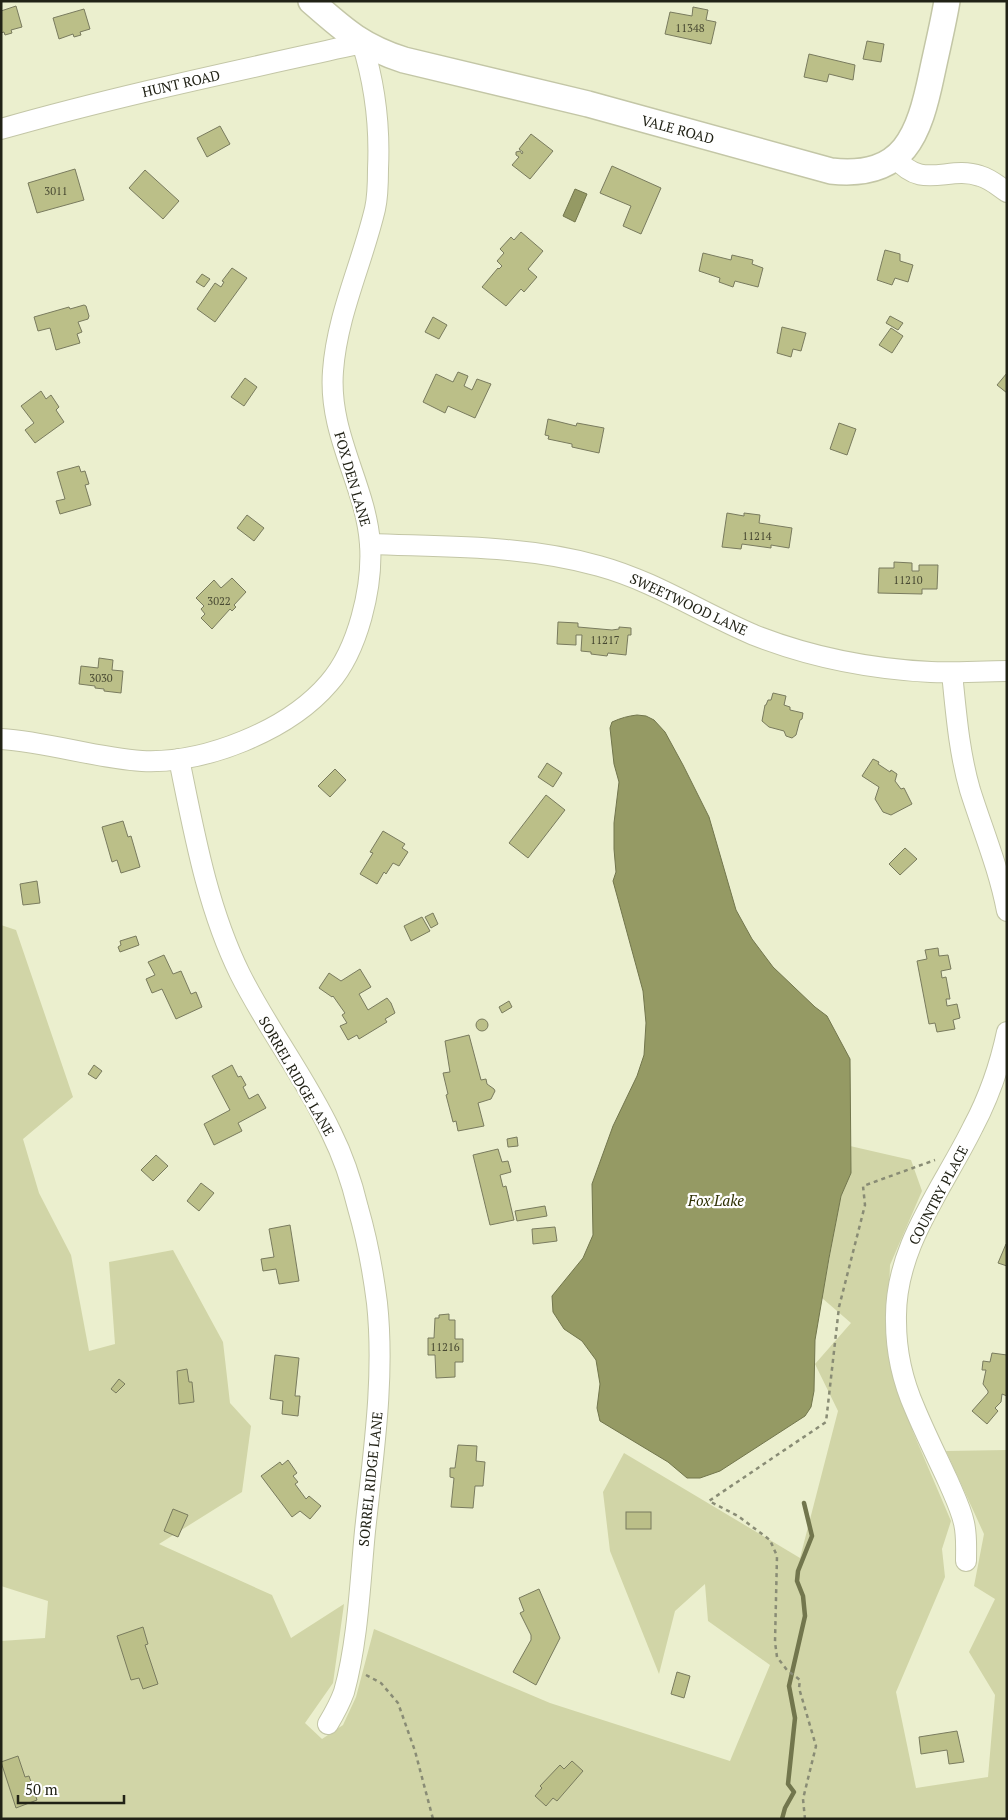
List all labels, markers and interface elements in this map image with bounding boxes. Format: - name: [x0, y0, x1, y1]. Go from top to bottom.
- house number: 11348: [675, 21, 705, 35]
- street label: HUNT ROAD: [140, 65, 222, 101]
- street label: VALE ROAD: [640, 110, 717, 148]
- house number: 3011: [44, 184, 68, 198]
- street label: FOX DEN LANE: [330, 429, 376, 529]
- house number: 11214: [742, 529, 772, 543]
- street label: SWEETWOOD LANE: [627, 568, 751, 640]
- house number: 11210: [893, 573, 923, 587]
- house number: 3022: [207, 594, 231, 608]
- house number: 11217: [590, 633, 620, 647]
- house number: 3030: [89, 671, 113, 685]
- street label: SORREL RIDGE LANE: [255, 1013, 339, 1139]
- street label: COUNTRY PLACE: [904, 1142, 972, 1248]
- water label: Fox Lake: [687, 1190, 744, 1210]
- house number: 11216: [430, 1340, 460, 1354]
- street label: SORREL RIDGE LANE: [353, 1411, 387, 1547]
- scale bar: [18, 1772, 124, 1804]
- text: 50 m: [25, 1779, 58, 1799]

